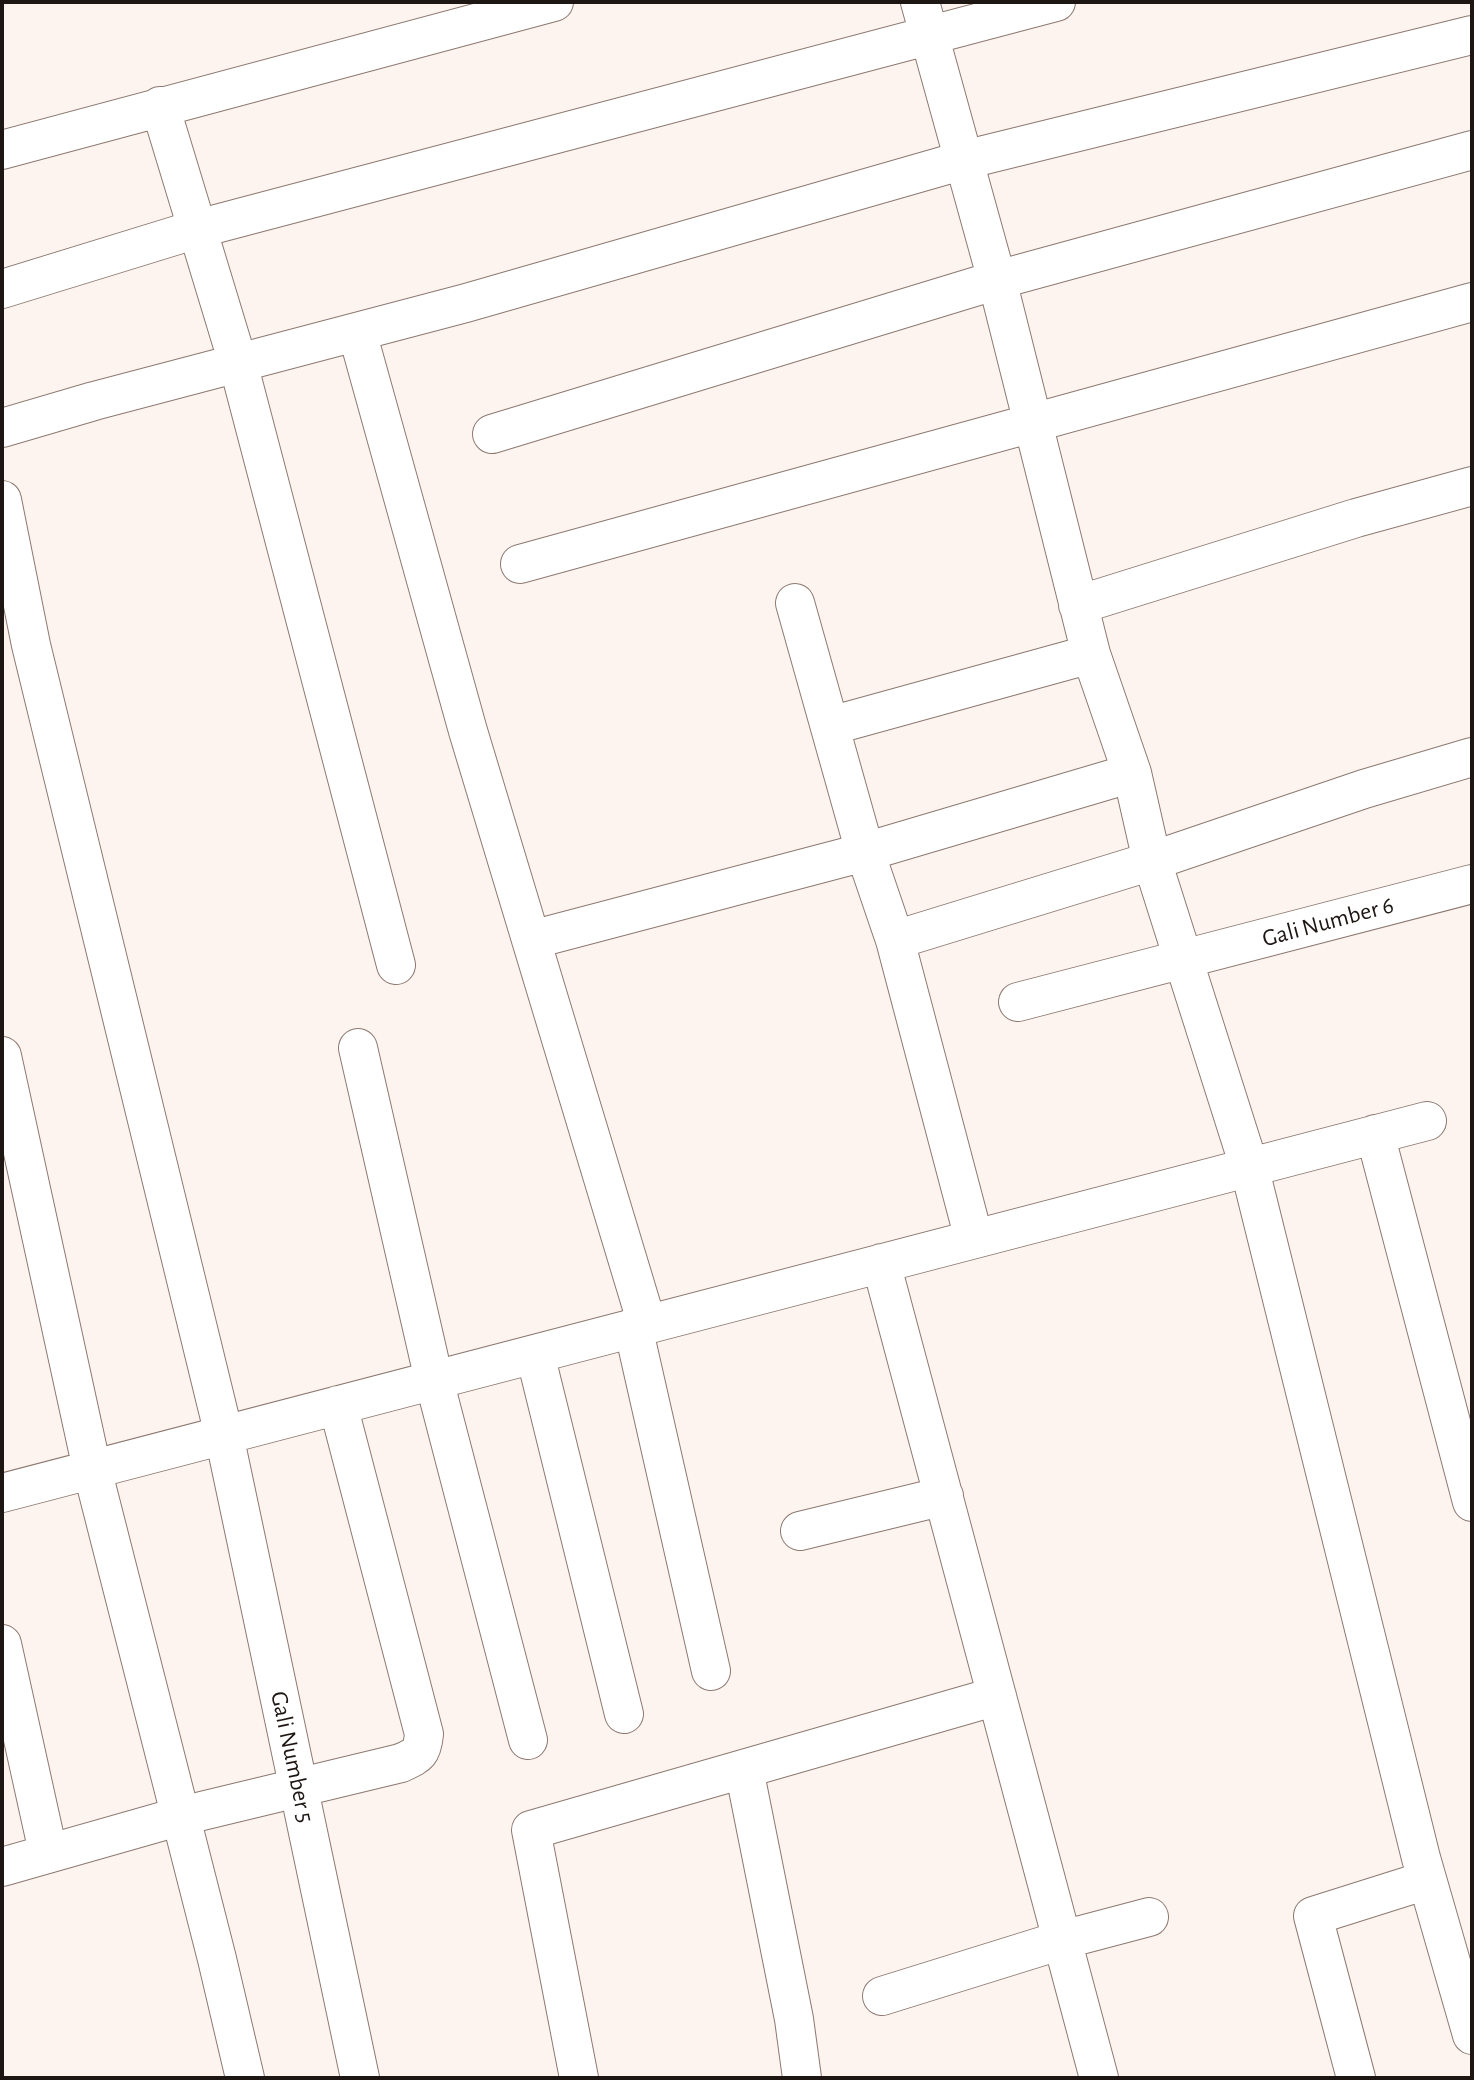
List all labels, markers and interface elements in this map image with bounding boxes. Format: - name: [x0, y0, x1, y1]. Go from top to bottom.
- street label: Gali Number 6: [1259, 891, 1397, 953]
- street label: Gali Number 5: [264, 1689, 320, 1825]

